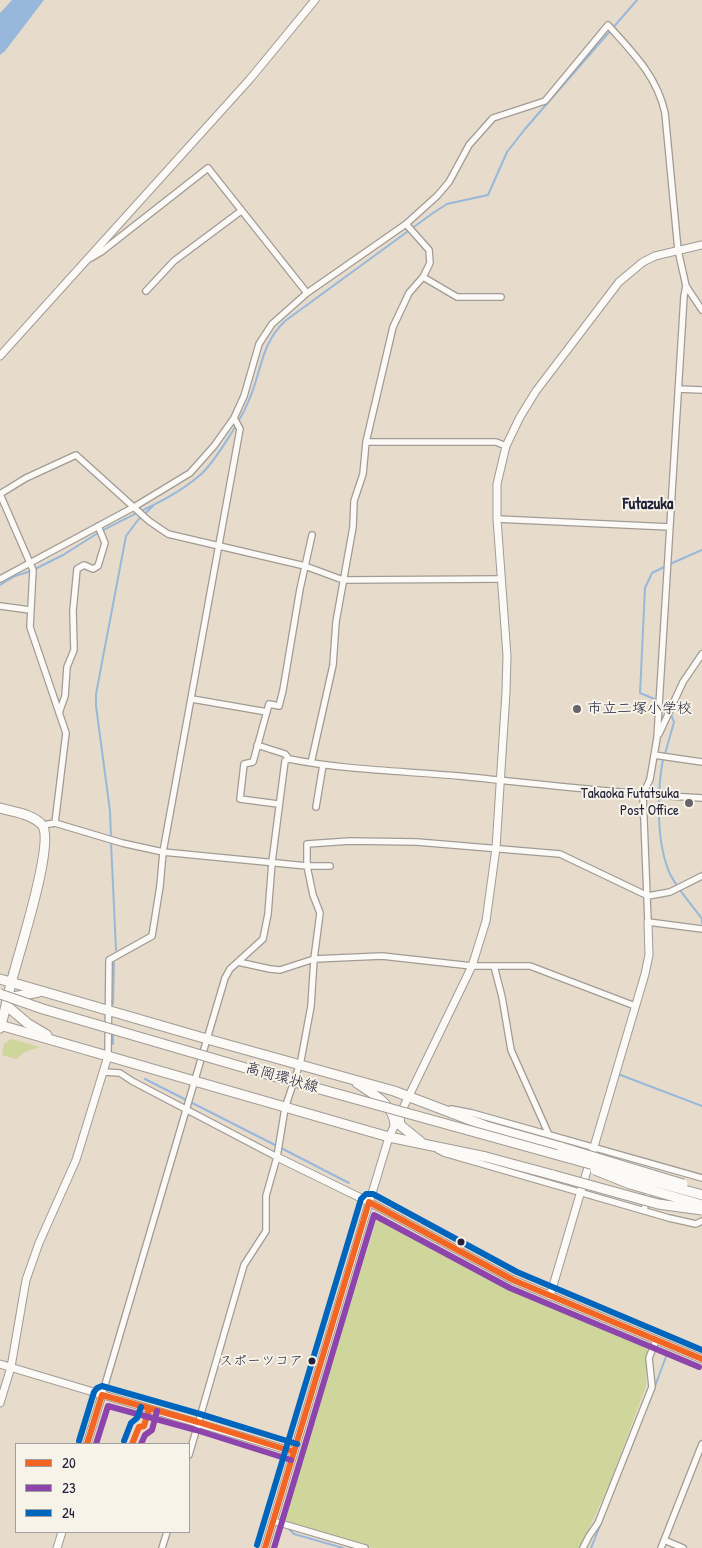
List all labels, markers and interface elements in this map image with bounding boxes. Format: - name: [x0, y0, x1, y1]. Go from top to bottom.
- district label: Futazuka: [623, 495, 673, 515]
- place label: 市立二塚小学校: [587, 700, 692, 718]
- marker: 市立二塚小学校: [571, 703, 583, 715]
- place label: Takaoka Futatsuka Post Office: [581, 785, 679, 820]
- marker: Takaoka Futatsuka Post Office: [683, 797, 695, 809]
- street label: 高岡環状線: [243, 1059, 321, 1097]
- unlabelled marker: [456, 1237, 466, 1247]
- place label: スポーツコア: [219, 1353, 303, 1369]
- marker: スポーツコア: [307, 1356, 317, 1366]
- legend: [15, 1443, 190, 1533]
- text: 20: [62, 1452, 76, 1473]
- text: 23: [62, 1477, 76, 1498]
- text: 24: [62, 1502, 75, 1523]

